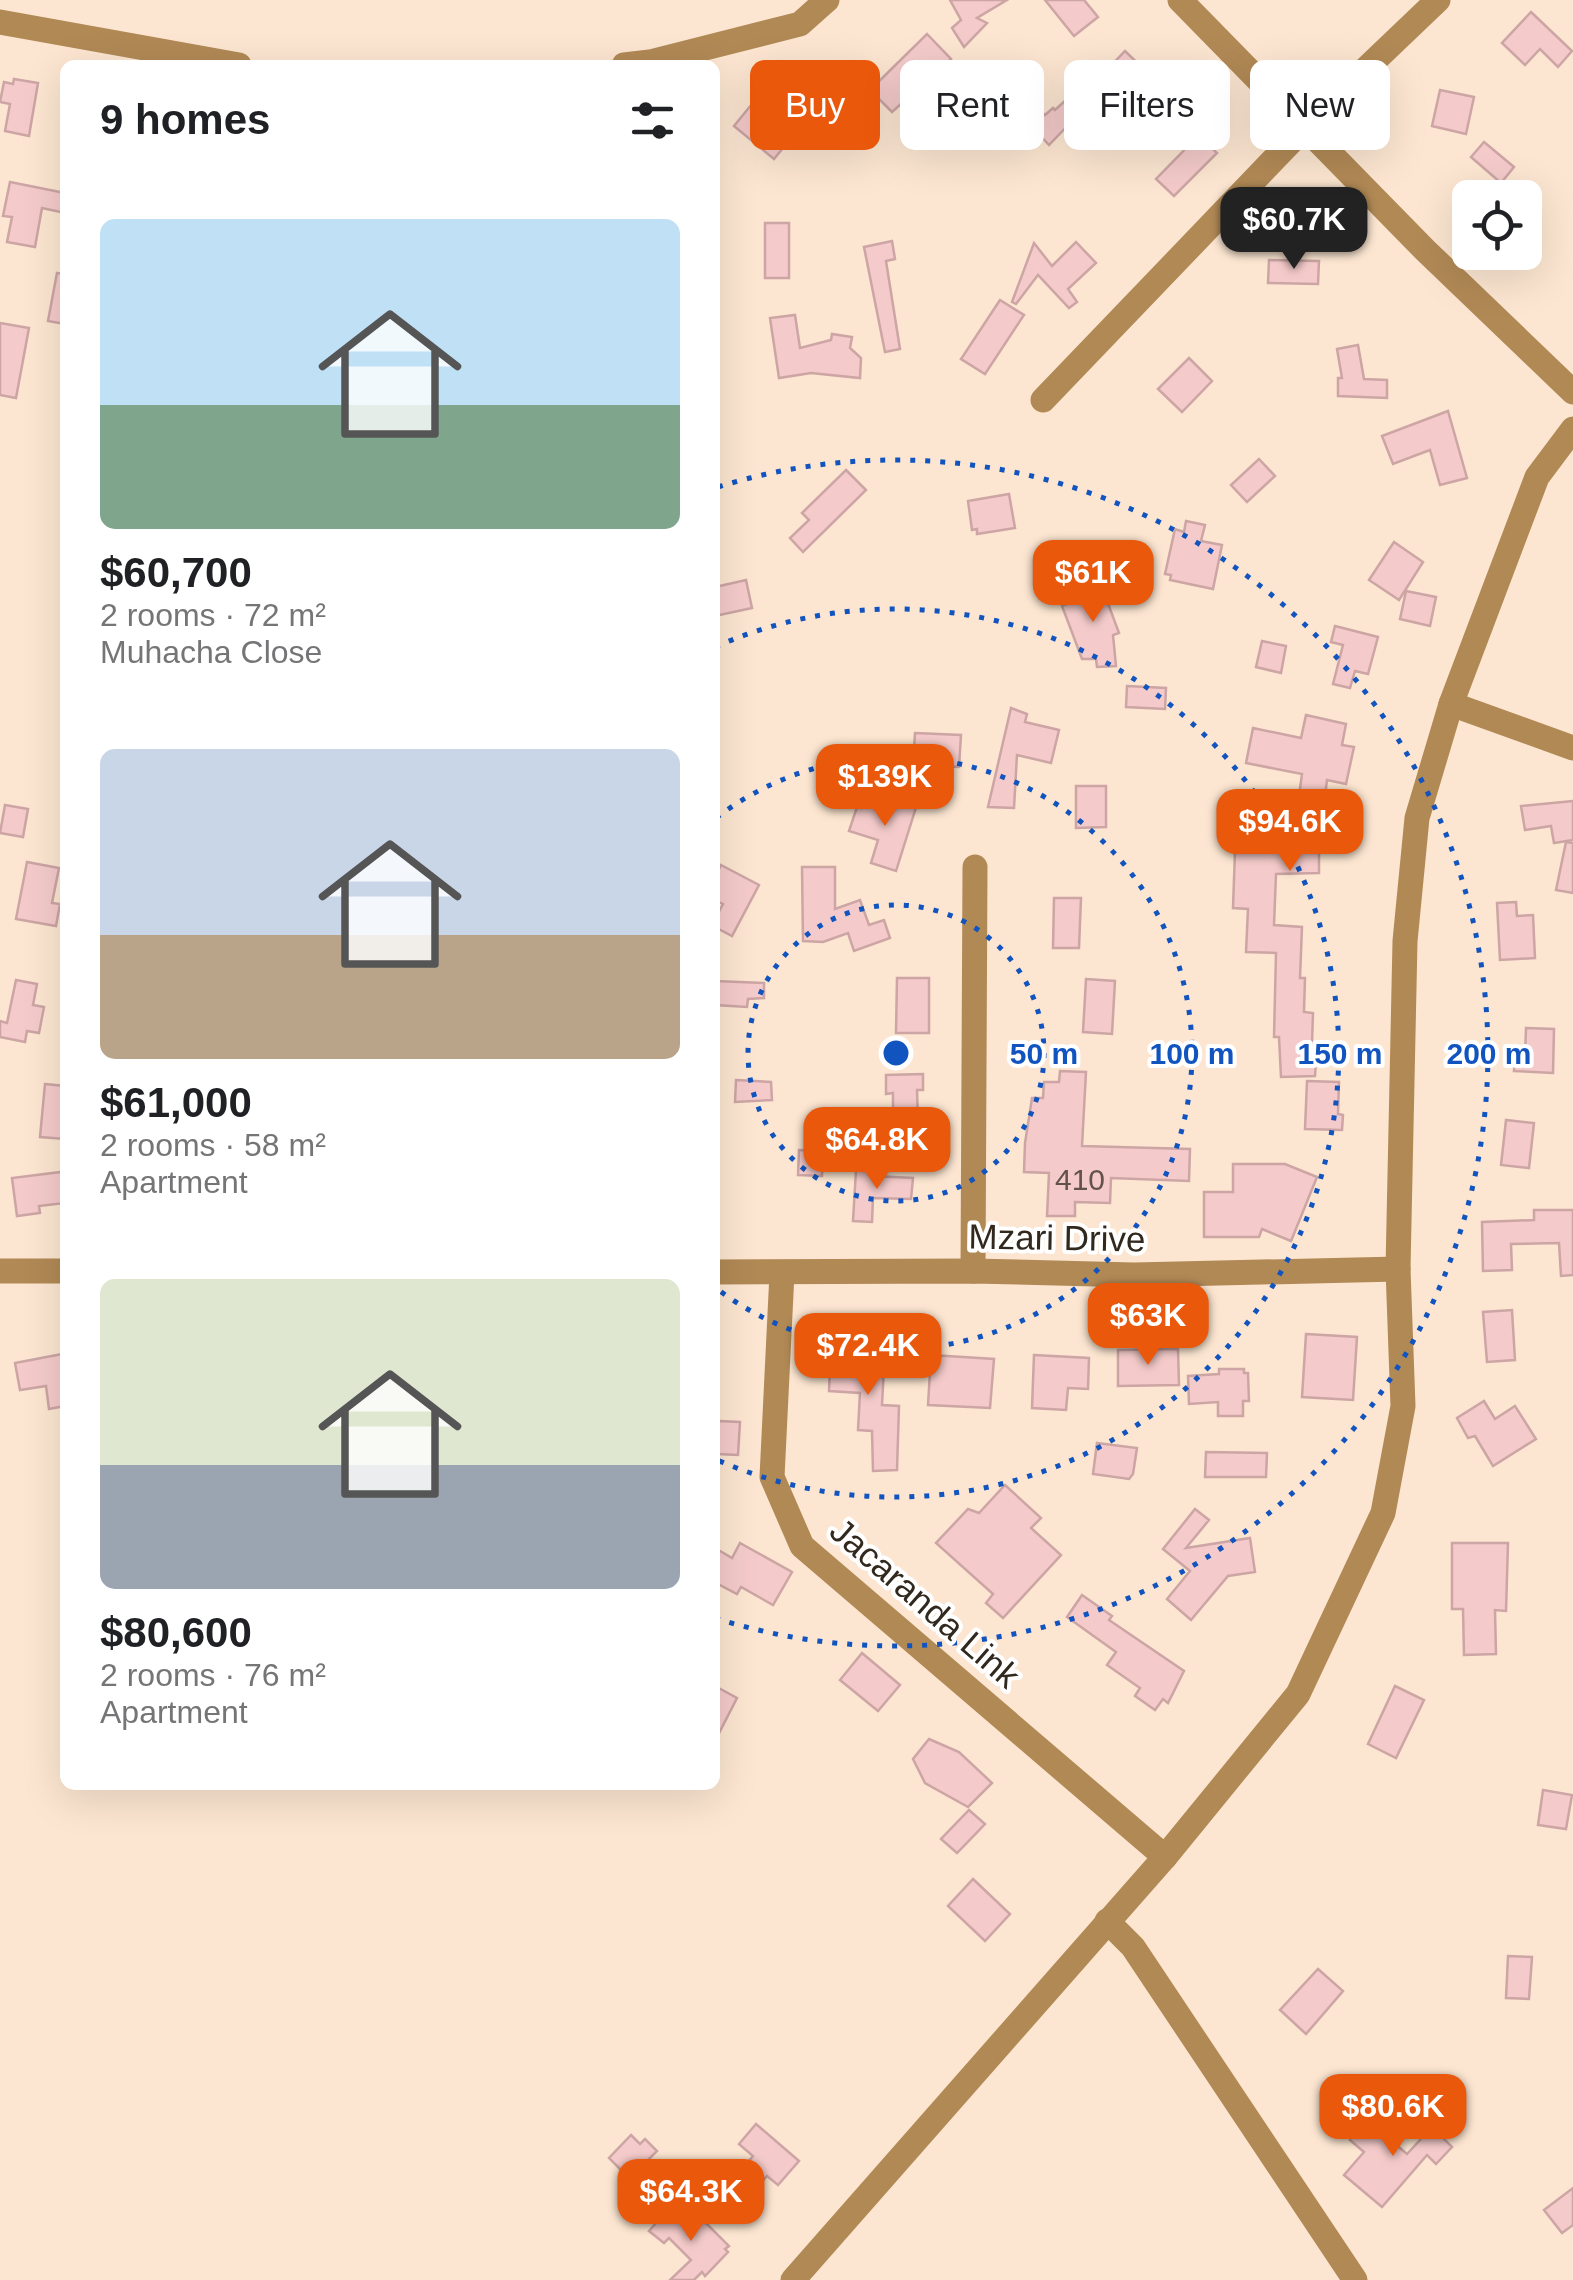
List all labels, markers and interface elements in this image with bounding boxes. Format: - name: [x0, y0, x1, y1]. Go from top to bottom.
- chip: Buy: [750, 60, 880, 150]
- chip: Rent: [900, 60, 1044, 150]
- chip: Filters: [1064, 60, 1230, 150]
- chip: New: [1250, 60, 1390, 150]
- icon: filters: [625, 93, 680, 148]
- text: 9 homes: [100, 96, 270, 143]
- map controls: [1452, 180, 1542, 270]
- button: locate: [1452, 180, 1542, 270]
- pin: $60.7K: [1213, 187, 1375, 272]
- text: $60.7K: [1242, 201, 1346, 237]
- icon: home: [300, 284, 480, 464]
- pin: $61K: [1034, 540, 1152, 625]
- text: $60,700: [100, 549, 252, 596]
- text: $61K: [1055, 554, 1131, 590]
- text: 2 rooms · 72 m²: [100, 597, 326, 633]
- text: Muhacha Close: [100, 634, 322, 670]
- pin: $139K: [815, 744, 955, 829]
- text: $139K: [838, 758, 932, 794]
- pin: $94.6K: [1209, 789, 1371, 874]
- text: $94.6K: [1238, 803, 1342, 839]
- icon: home: [300, 814, 480, 994]
- centre of rings: [878, 1035, 914, 1071]
- text: 50 m: [1010, 1037, 1078, 1070]
- text: 100 m: [1149, 1037, 1235, 1070]
- text: 150 m: [1297, 1037, 1383, 1070]
- text: 200 m: [1446, 1037, 1532, 1070]
- text: $61,000: [100, 1079, 252, 1126]
- pin: $64.8K: [796, 1107, 958, 1192]
- text: $64.8K: [825, 1121, 929, 1157]
- text: 2 rooms · 58 m²: [100, 1127, 326, 1163]
- house number: 410: [1055, 1163, 1105, 1196]
- text: Apartment: [100, 1164, 248, 1200]
- street label: Mzari Drive: [968, 1216, 1146, 1259]
- pin: $63K: [1089, 1283, 1207, 1368]
- text: $63K: [1110, 1297, 1186, 1333]
- pin: $72.4K: [787, 1313, 949, 1398]
- text: $72.4K: [816, 1327, 920, 1363]
- icon: home: [300, 1344, 480, 1524]
- street label: Jacaranda Link: [823, 1510, 1028, 1696]
- text: $80,600: [100, 1609, 252, 1656]
- text: 2 rooms · 76 m²: [100, 1657, 326, 1693]
- text: Apartment: [100, 1694, 248, 1730]
- pin: $80.6K: [1312, 2074, 1474, 2159]
- text: $80.6K: [1341, 2088, 1445, 2124]
- pin: $64.3K: [610, 2159, 772, 2244]
- text: $64.3K: [639, 2173, 743, 2209]

